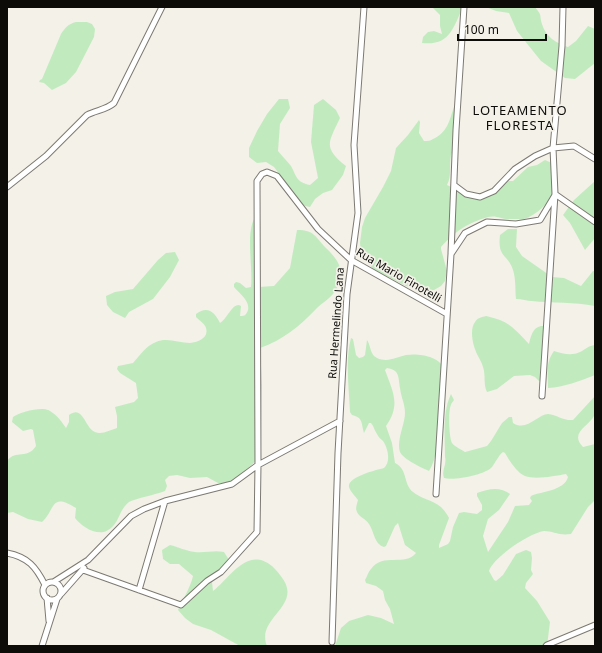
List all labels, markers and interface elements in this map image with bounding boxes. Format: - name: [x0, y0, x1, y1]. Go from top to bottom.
- scale bar: [458, 16, 546, 42]
- text: 100 m: [464, 21, 499, 38]
- district label: LOTEAMENTO FLORESTA: [472, 101, 568, 134]
- street label: Rua Mario Finotelli: [354, 244, 445, 305]
- street label: Rua Hermelindo Lana: [324, 267, 347, 379]

